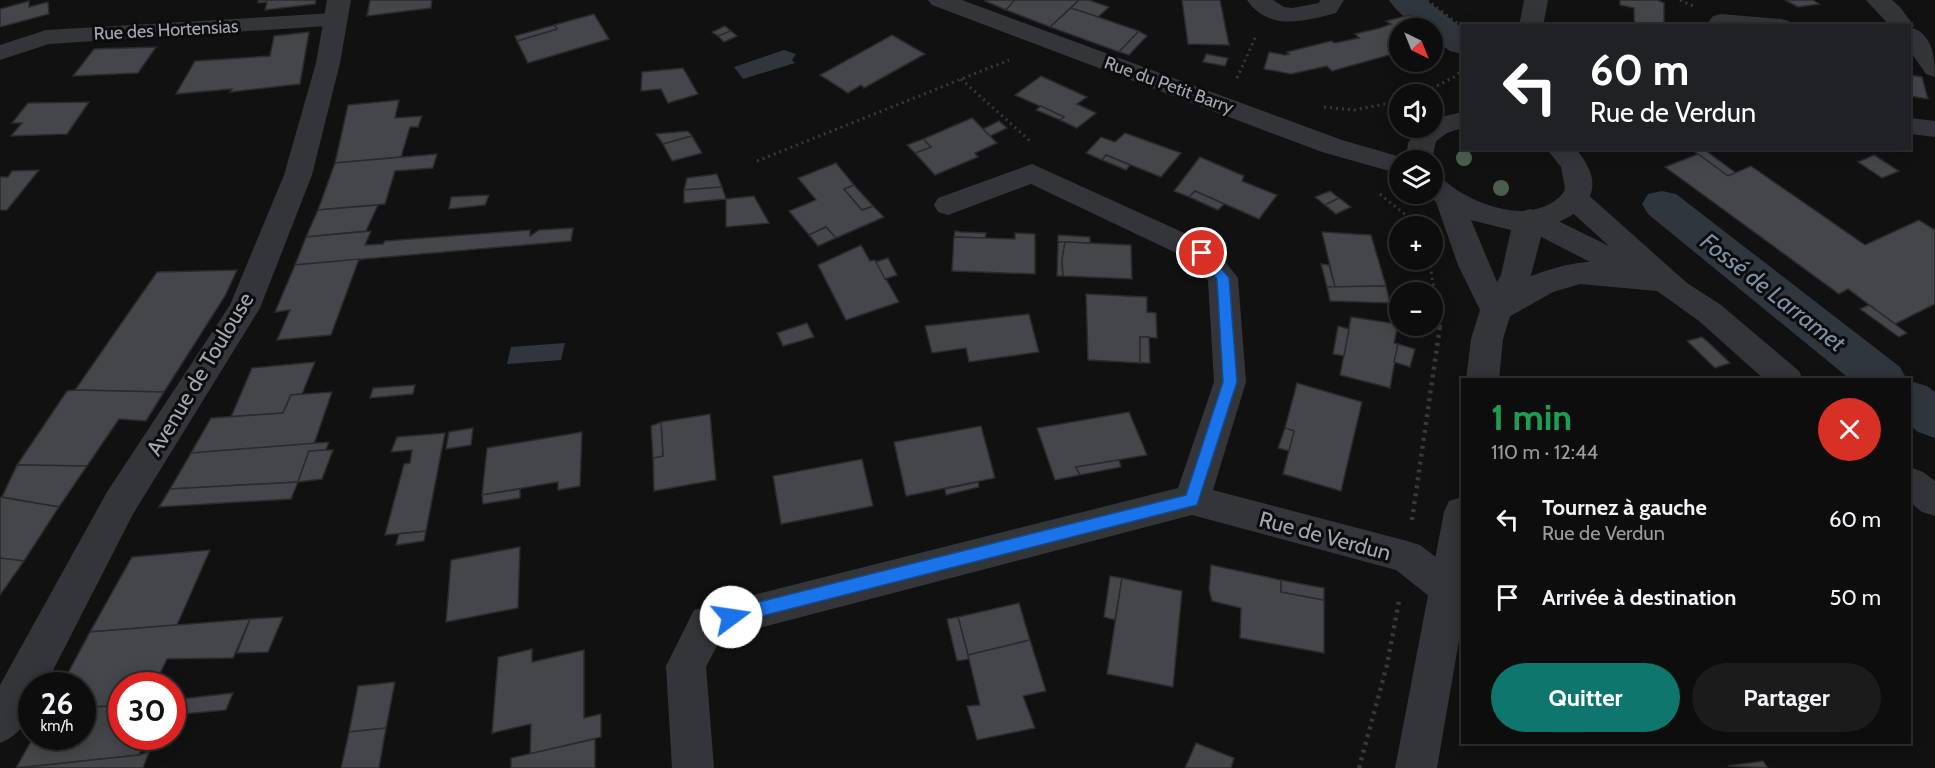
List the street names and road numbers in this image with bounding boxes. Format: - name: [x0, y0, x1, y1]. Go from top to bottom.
- street label: Rue des Hortensias: [93, 15, 239, 45]
- street label: Rue du Petit Barry: [1101, 51, 1237, 119]
- street label: Avenue de Toulouse: [141, 287, 259, 461]
- street label: Rue de Verdun: [1256, 505, 1394, 567]

